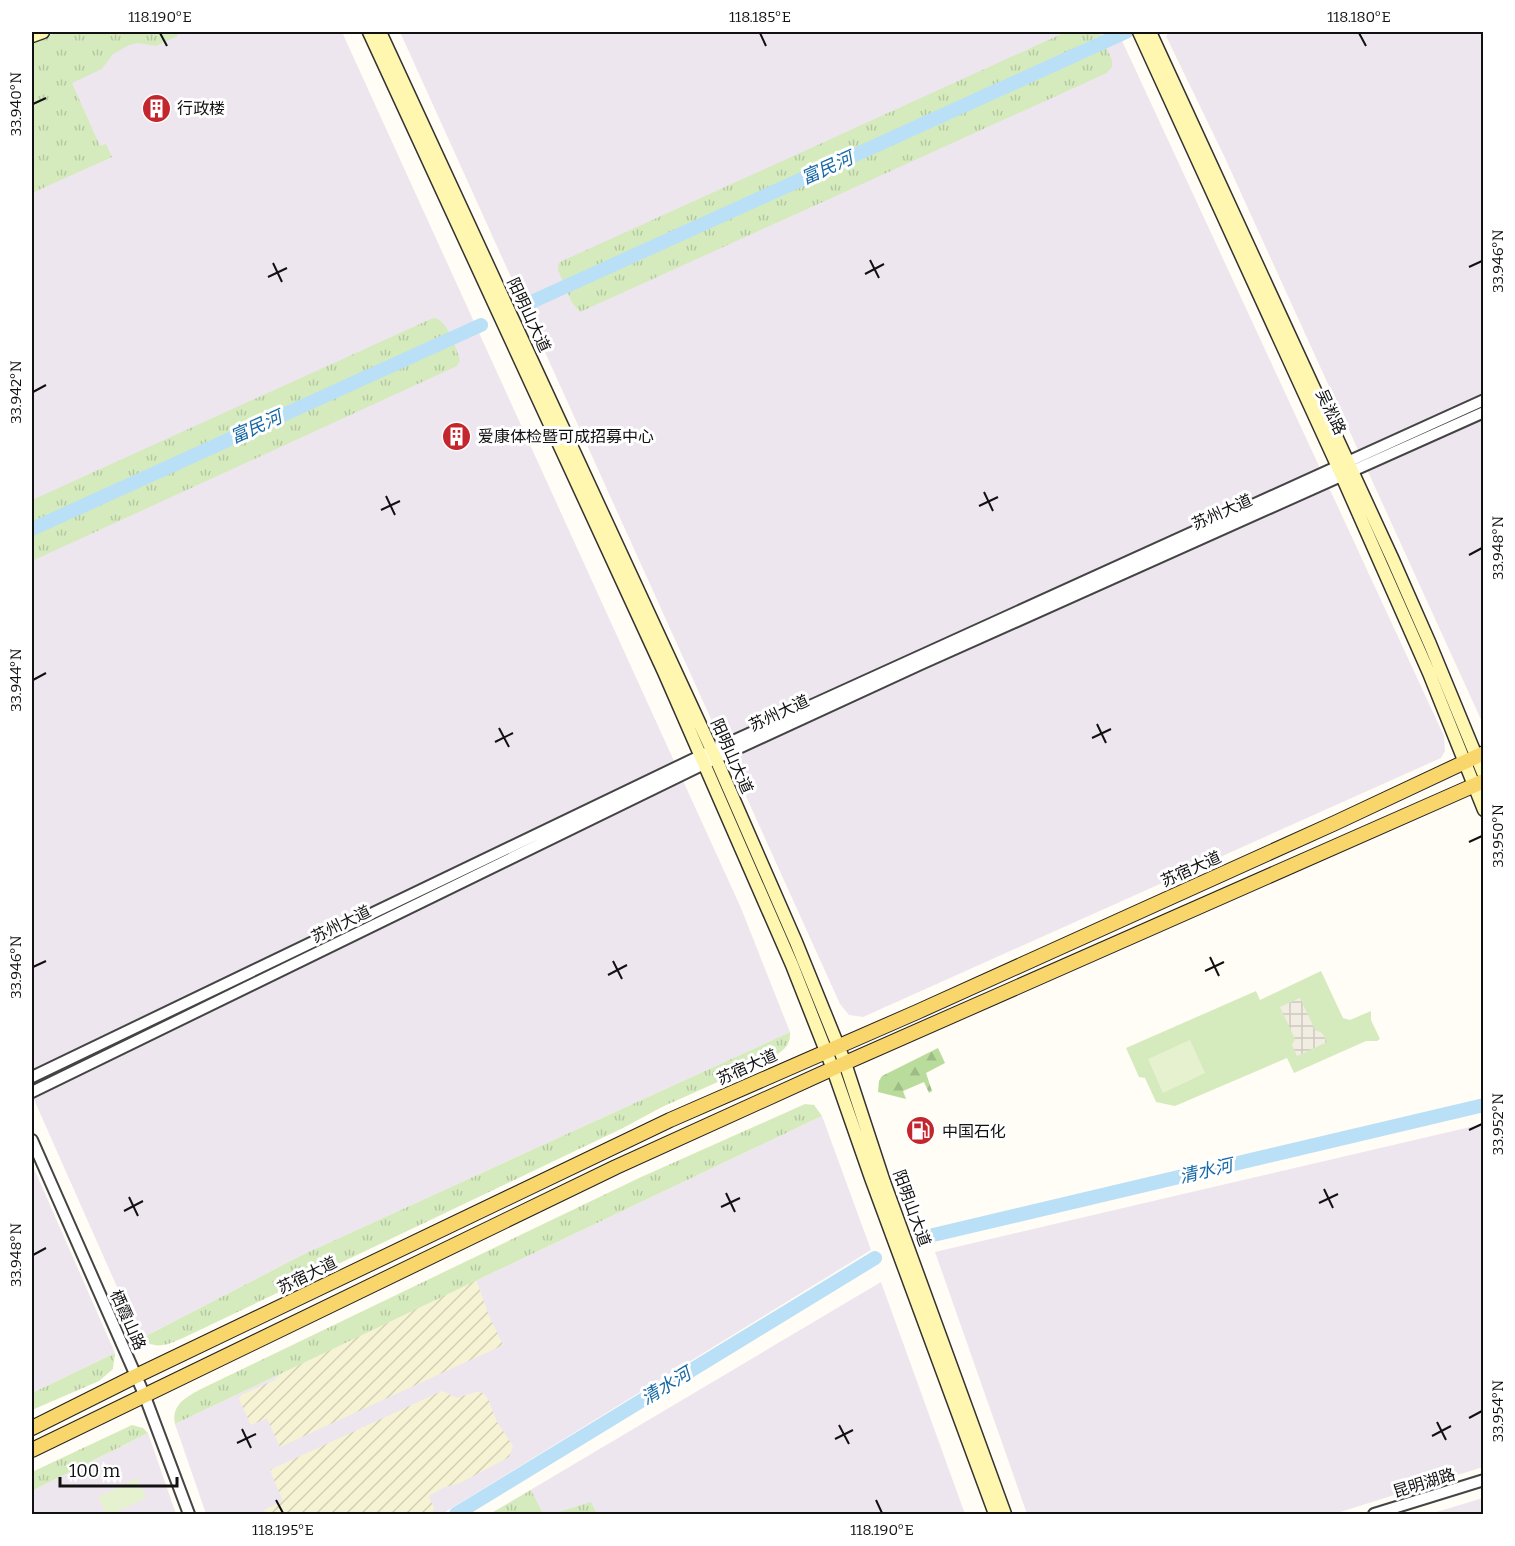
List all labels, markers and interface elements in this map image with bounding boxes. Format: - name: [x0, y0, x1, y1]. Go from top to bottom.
- text: 118.190°E: [128, 8, 192, 26]
- text: 118.185°E: [729, 8, 791, 26]
- text: 118.180°E: [1327, 8, 1391, 26]
- text: 33.940°N: [7, 72, 25, 136]
- building icon: 行政楼: [140, 92, 172, 124]
- place label: 行政楼: [177, 99, 225, 118]
- water label: 富民河: [798, 146, 859, 189]
- text: 33.946°N: [1489, 229, 1507, 293]
- street label: 阳明山大道: [503, 275, 555, 355]
- text: 33.942°N: [7, 360, 25, 424]
- street label: 吴淞路: [1312, 386, 1350, 438]
- water label: 富民河: [227, 405, 288, 448]
- building icon: 爱康体检暨可成招募中心: [441, 420, 473, 452]
- place label: 爱康体检暨可成招募中心: [478, 427, 654, 446]
- street label: 苏州大道: [1189, 490, 1255, 534]
- text: 33.948°N: [1489, 516, 1507, 580]
- text: 33.944°N: [7, 648, 25, 712]
- street label: 苏州大道: [746, 691, 812, 735]
- street label: 阳明山大道: [707, 716, 757, 796]
- text: 33.950°N: [1489, 804, 1507, 868]
- street label: 苏宿大道: [1158, 847, 1224, 891]
- street label: 苏州大道: [308, 901, 374, 947]
- text: 33.946°N: [7, 935, 25, 999]
- street label: 苏宿大道: [714, 1045, 780, 1089]
- text: 33.952°N: [1489, 1093, 1507, 1155]
- fuel station icon: 中国石化: [905, 1115, 937, 1147]
- place label: 中国石化: [942, 1122, 1006, 1141]
- water label: 清水河: [1177, 1154, 1238, 1188]
- street label: 阳明山大道: [889, 1167, 935, 1249]
- text: 33.948°N: [7, 1223, 25, 1287]
- street label: 苏宿大道: [274, 1252, 340, 1298]
- street label: 栖霞山路: [106, 1287, 150, 1353]
- water label: 清水河: [637, 1361, 697, 1409]
- text: 33.954°N: [1489, 1380, 1507, 1442]
- scale bar: [60, 1450, 177, 1488]
- text: 100 m: [69, 1460, 120, 1482]
- street label: 昆明湖路: [1391, 1465, 1457, 1501]
- text: 118.195°E: [252, 1521, 314, 1539]
- text: 118.190°E: [850, 1521, 914, 1539]

